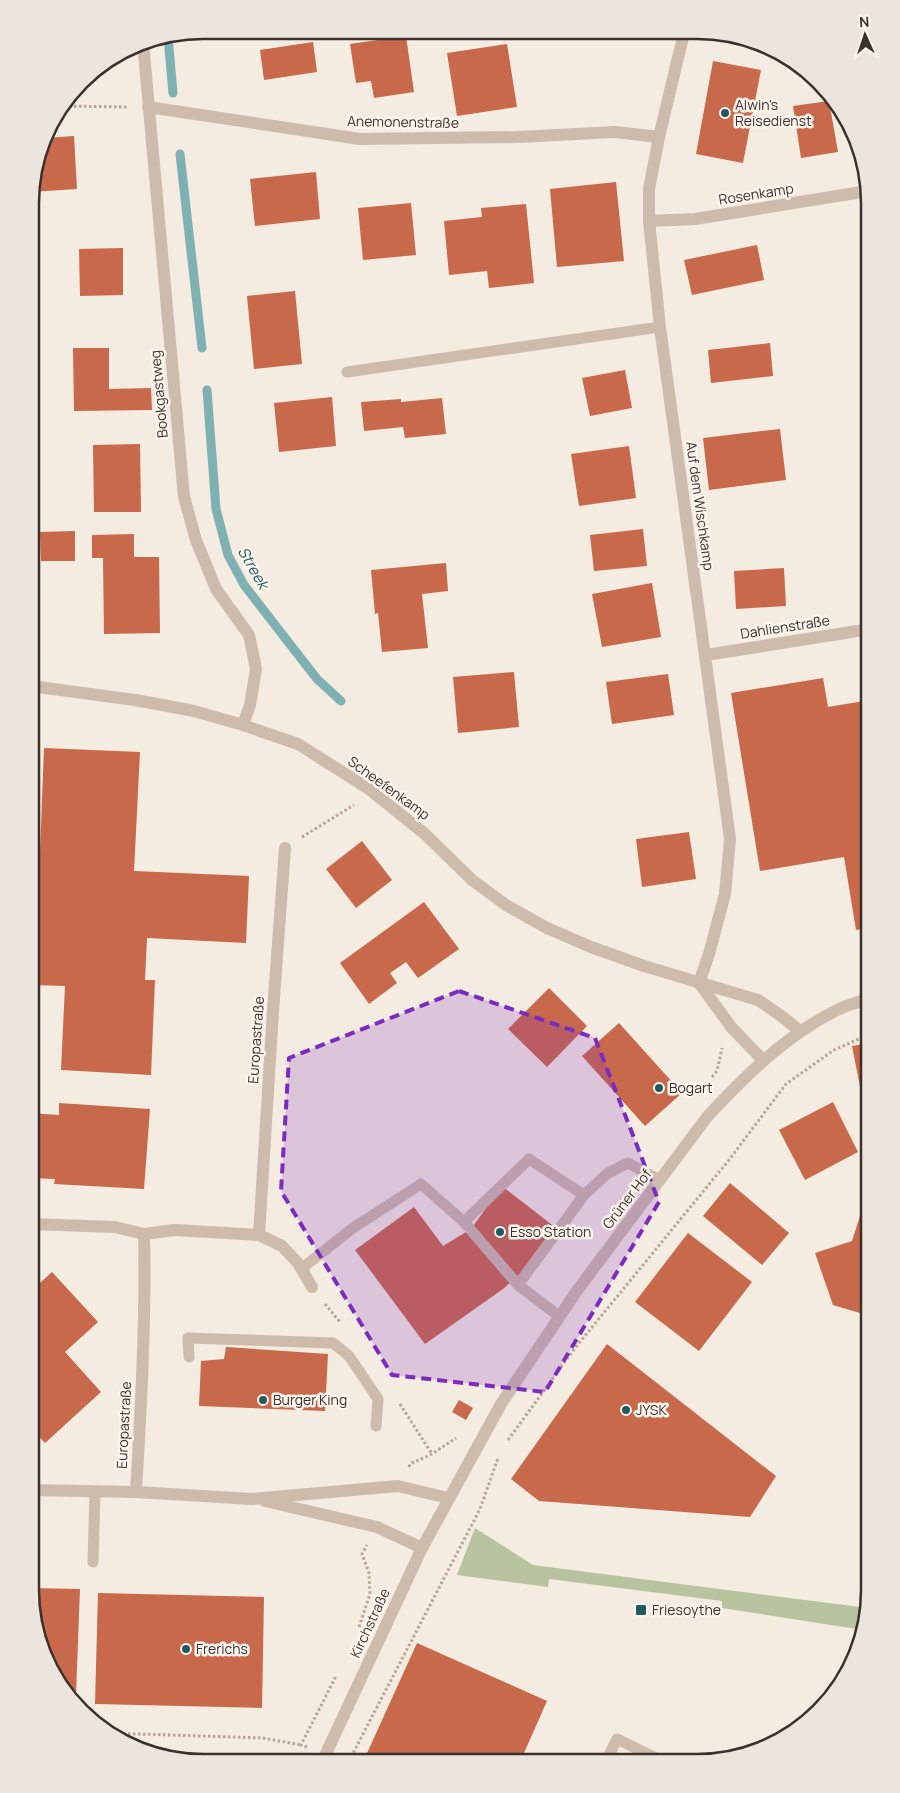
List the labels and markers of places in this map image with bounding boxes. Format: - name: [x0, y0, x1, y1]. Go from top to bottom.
- place label: Alwin's Reisedienst: [735, 95, 812, 130]
- marker: Alwin's Reisedienst: [719, 107, 731, 119]
- place label: Bogart: [669, 1078, 713, 1097]
- marker: Bogart: [653, 1082, 665, 1094]
- place label: Esso Station: [510, 1222, 591, 1241]
- marker: Esso Station: [494, 1226, 506, 1238]
- place label: Burger King: [273, 1390, 347, 1409]
- marker: Burger King: [257, 1394, 269, 1406]
- place label: JYSK: [636, 1400, 667, 1419]
- marker: JYSK: [620, 1404, 632, 1416]
- place label: Friesoythe: [652, 1600, 721, 1619]
- marker: Friesoythe: [634, 1603, 648, 1617]
- place label: Frerichs: [196, 1639, 248, 1658]
- marker: Frerichs: [180, 1643, 192, 1655]

